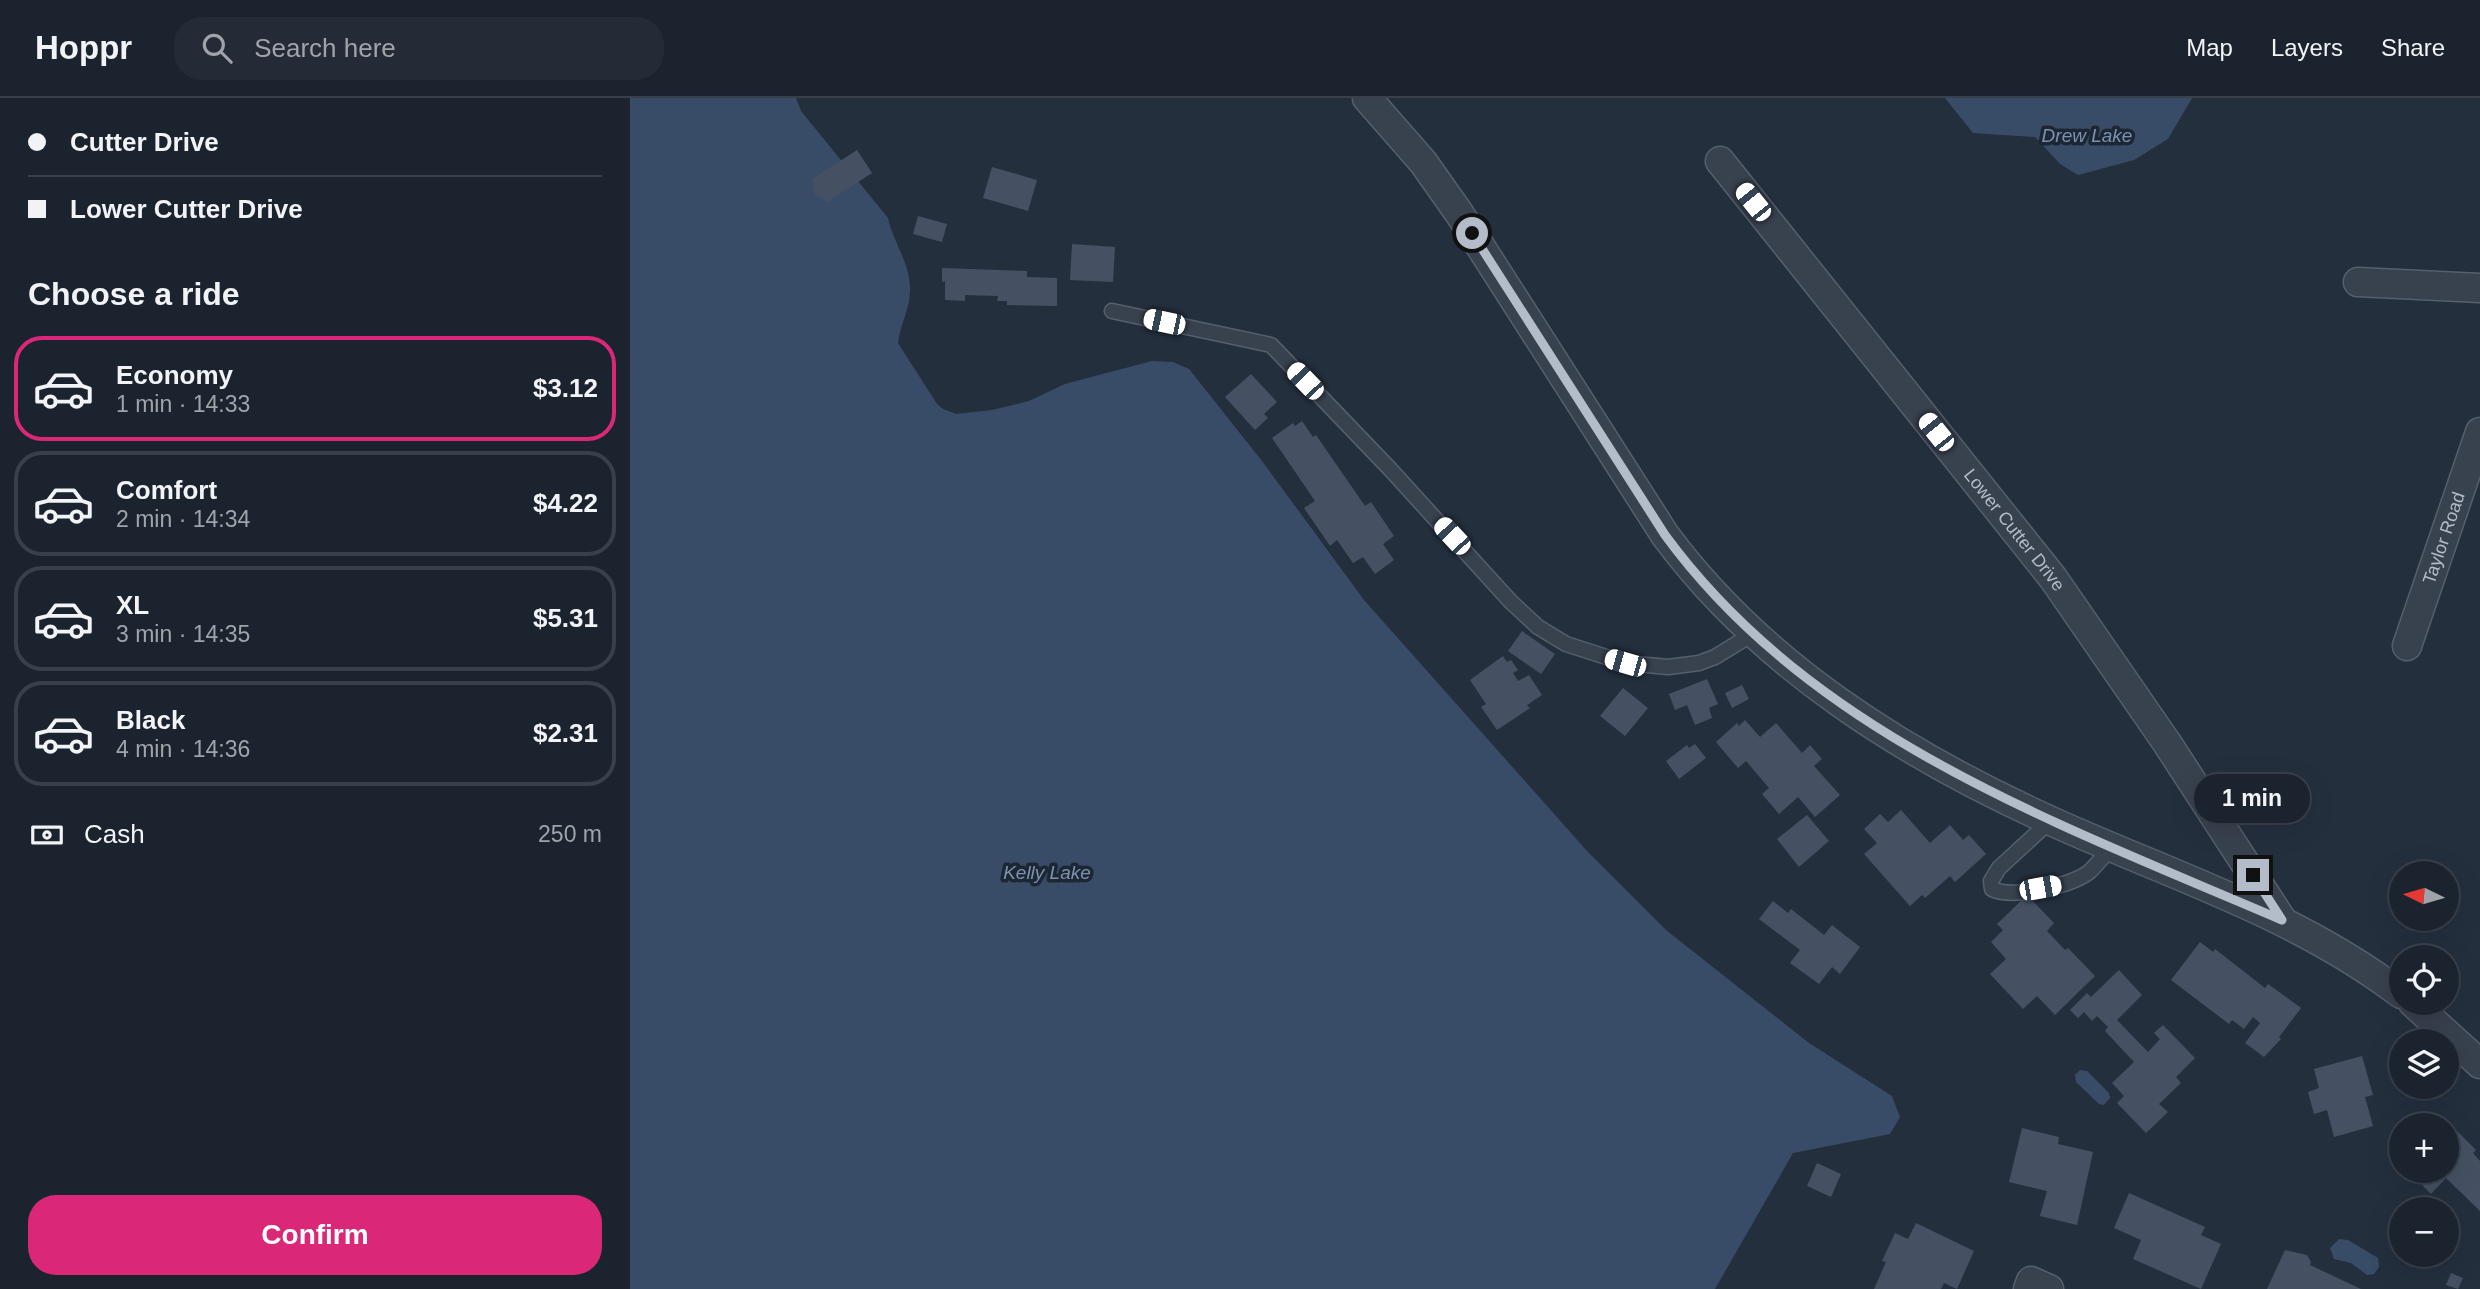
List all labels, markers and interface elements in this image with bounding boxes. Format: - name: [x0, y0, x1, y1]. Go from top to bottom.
- search box: [174, 17, 664, 80]
- text: Hoppr: [35, 29, 132, 66]
- icon: search: [198, 29, 236, 67]
- text: Search here: [254, 33, 396, 63]
- text: Map: [2186, 34, 2233, 61]
- text: Layers: [2271, 34, 2343, 61]
- text: Share: [2381, 34, 2445, 61]
- water label: Drew Lake: [2042, 125, 2132, 146]
- text: Cutter Drive: [70, 127, 219, 157]
- car: [1732, 179, 1775, 225]
- text: Lower Cutter Drive: [70, 194, 303, 224]
- route start: [1456, 217, 1488, 249]
- text: Choose a ride: [28, 276, 240, 312]
- car: [1142, 307, 1187, 337]
- icon: car: [32, 357, 95, 420]
- car: [1283, 359, 1328, 403]
- text: Economy: [116, 360, 233, 390]
- text: $3.12: [533, 373, 598, 403]
- text: 1 min · 14:33: [116, 391, 250, 417]
- car: [1915, 409, 1958, 455]
- street label: Lower Cutter Drive: [1960, 465, 2069, 595]
- icon: car: [32, 472, 95, 535]
- text: Comfort: [116, 475, 217, 505]
- text: $4.22: [533, 488, 598, 518]
- street label: Taylor Road: [2419, 489, 2469, 587]
- text: 2 min · 14:34: [116, 506, 250, 532]
- car: [1430, 513, 1475, 559]
- icon: car: [32, 587, 95, 650]
- text: XL: [116, 590, 149, 620]
- text: $5.31: [533, 603, 598, 633]
- text: 3 min · 14:35: [116, 621, 250, 647]
- car: [1602, 647, 1649, 679]
- icon: car: [32, 702, 95, 765]
- text: Black: [116, 705, 185, 735]
- text: $2.31: [533, 718, 598, 748]
- text: 4 min · 14:36: [116, 736, 250, 762]
- callout: 1 min: [2195, 774, 2311, 822]
- text: 1 min: [2222, 785, 2282, 811]
- icon: cash: [28, 816, 66, 854]
- text: Cash: [84, 819, 145, 849]
- text: 250 m: [538, 821, 602, 847]
- route end: [2237, 859, 2269, 891]
- north arrow: [2389, 861, 2459, 931]
- map controls: [2389, 861, 2459, 1267]
- water label: Kelly Lake: [1003, 862, 1091, 883]
- car: [2018, 874, 2063, 902]
- button: locate: [2389, 945, 2459, 1015]
- button: layers: [2389, 1029, 2459, 1099]
- button: +: [2389, 1113, 2459, 1183]
- button: Confirm: [28, 1195, 602, 1275]
- button: −: [2389, 1197, 2459, 1267]

